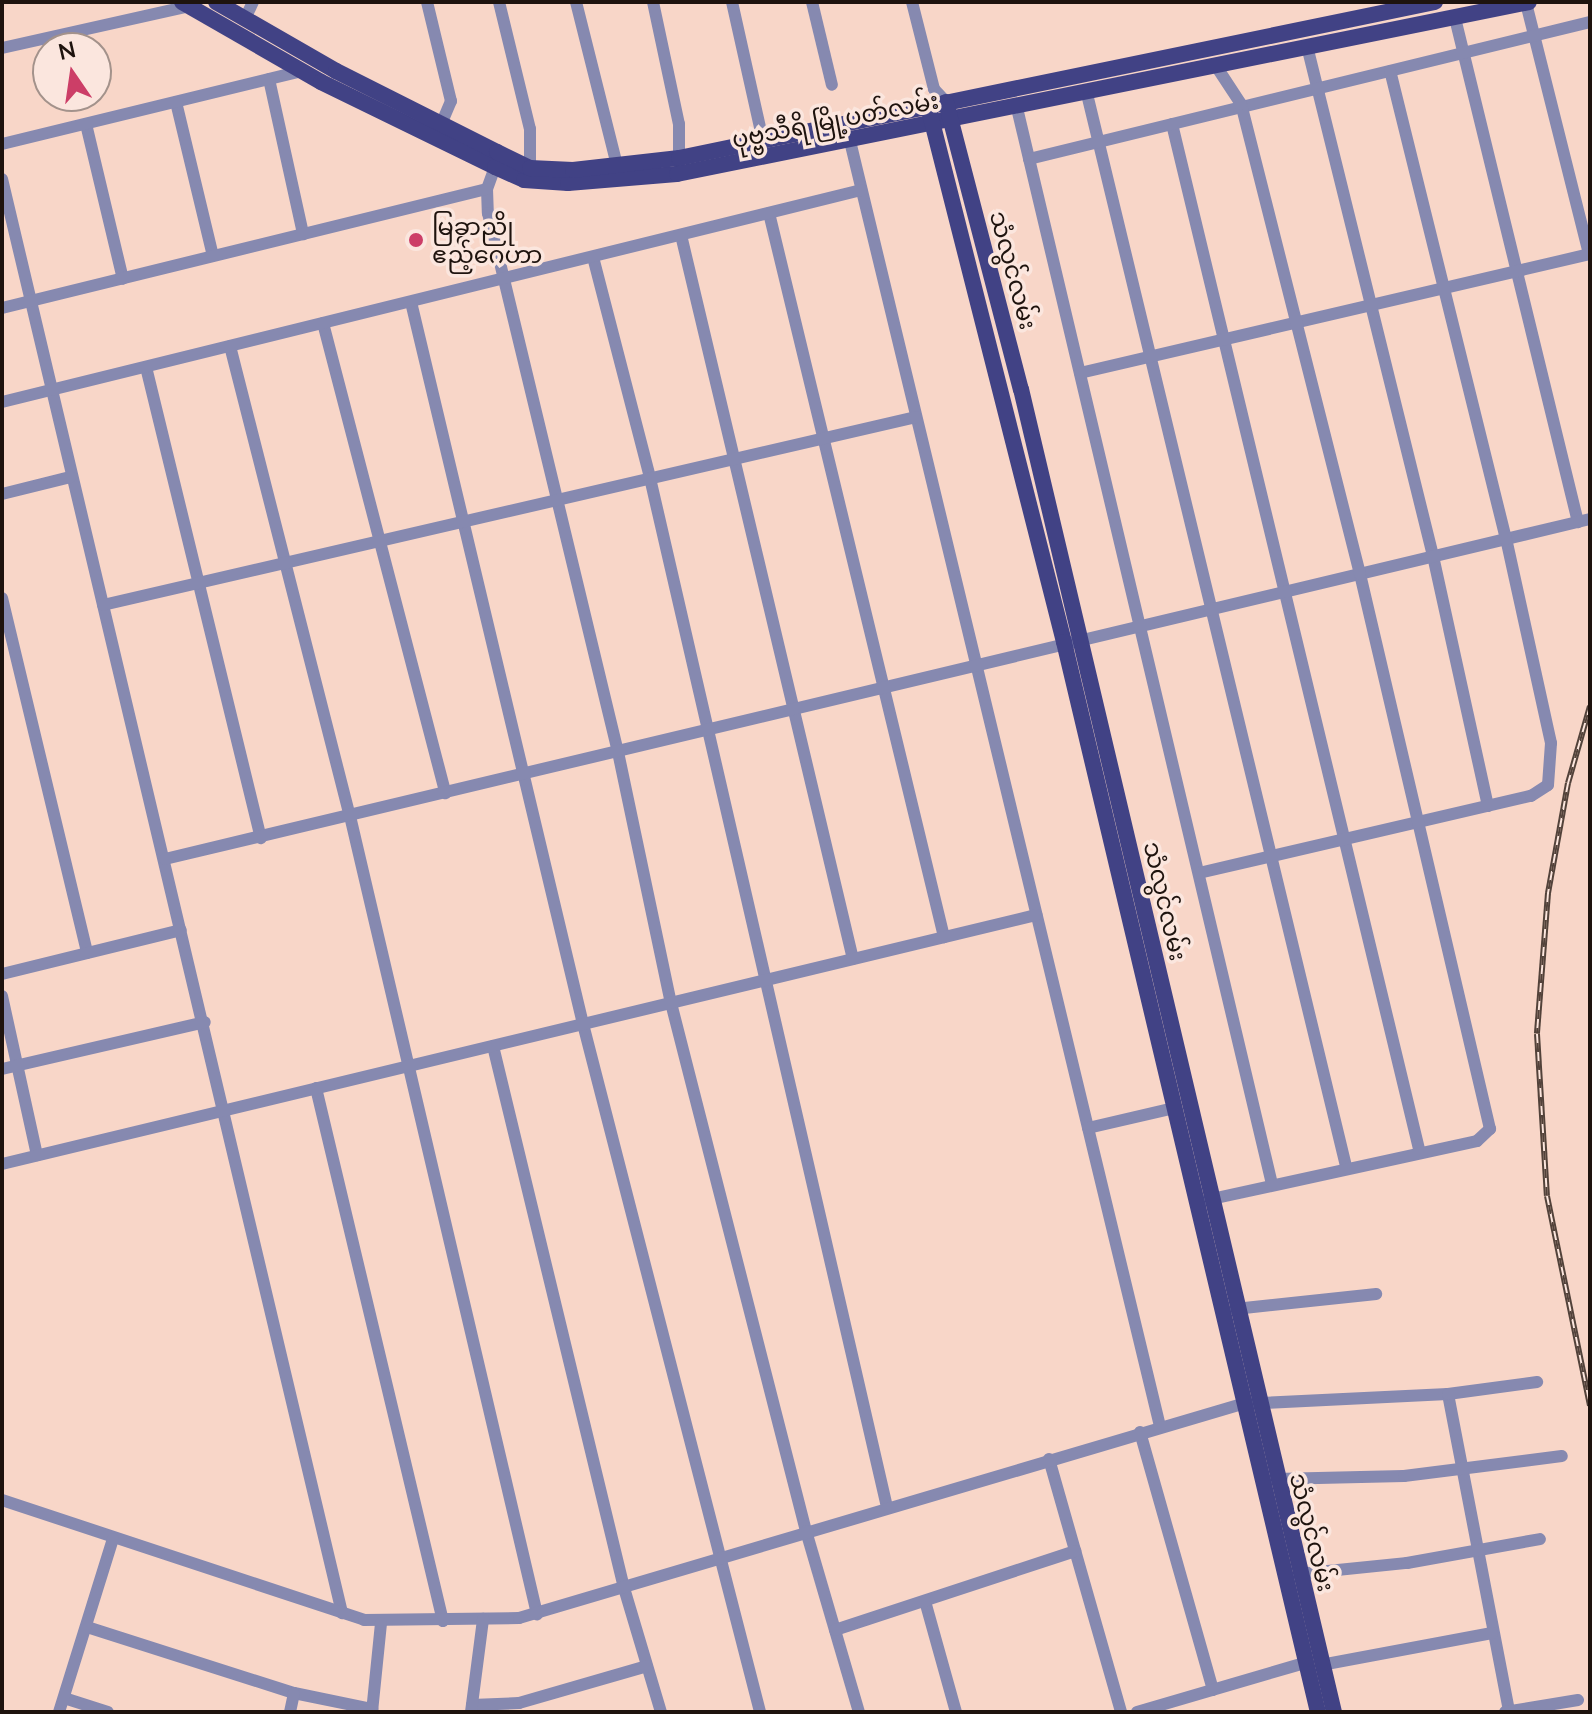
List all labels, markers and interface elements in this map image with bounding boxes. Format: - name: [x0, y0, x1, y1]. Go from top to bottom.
- north arrow: [32, 32, 112, 112]
- text: N: [56, 35, 78, 65]
- street label: ပုဗ္ဗသီရိ မြို့ပတ်လမ်း: [729, 85, 941, 153]
- street label: သံလွင်လမ်း: [984, 208, 1044, 332]
- place label: မြခွာညို ဧည့်ဂေဟာ: [432, 212, 543, 268]
- marker: မြခွာညို ဧည့်ဂေဟာ: [407, 231, 425, 249]
- street label: သံလွင်လမ်း: [1138, 839, 1194, 963]
- street label: သံလွင်လမ်း: [1284, 1470, 1342, 1594]

